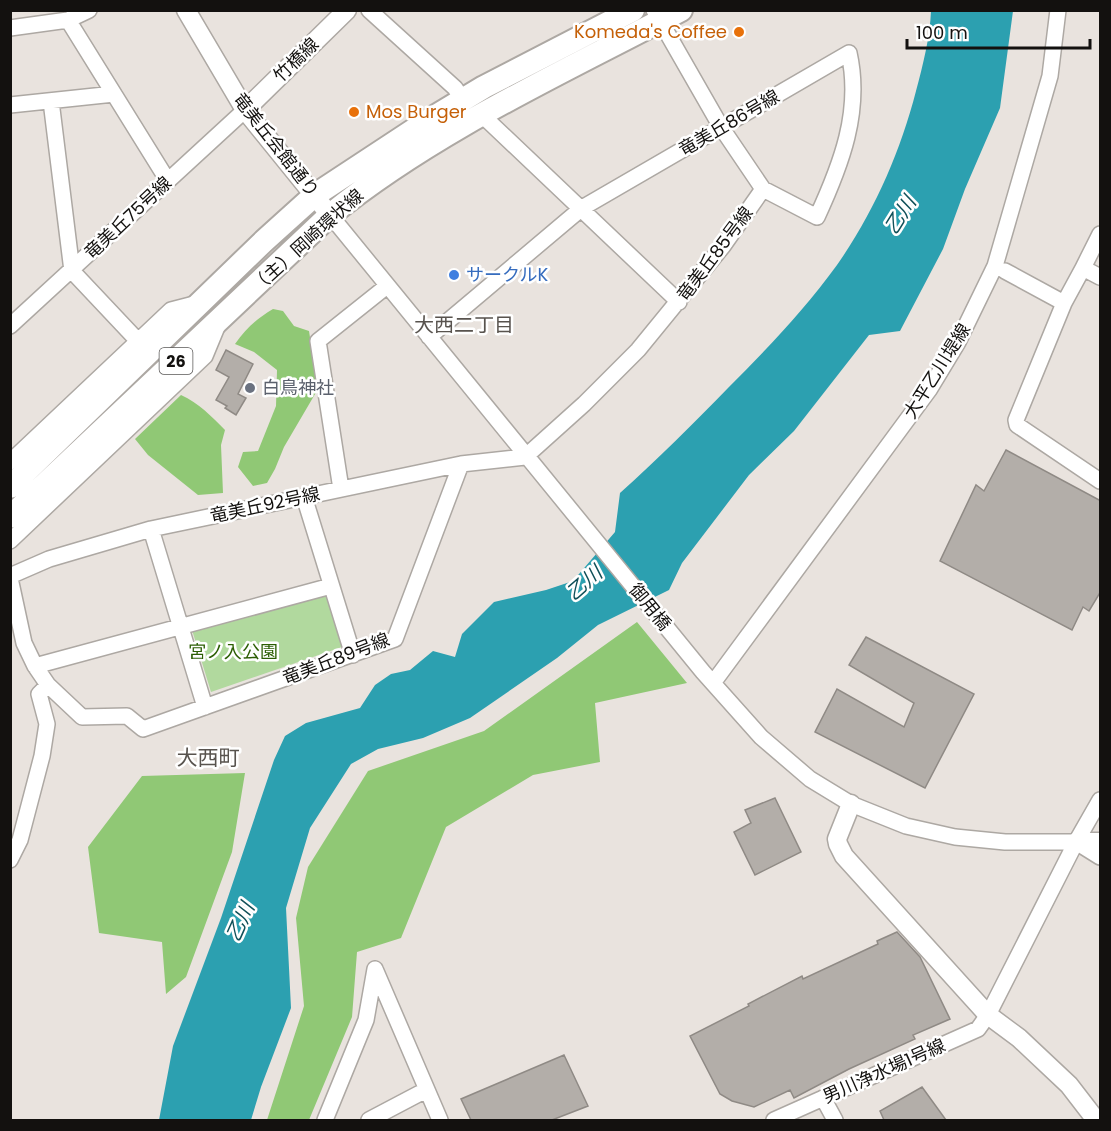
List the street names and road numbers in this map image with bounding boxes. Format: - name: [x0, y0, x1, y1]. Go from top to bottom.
- street label: 竹橋線: [268, 32, 324, 87]
- street label: 竜美丘86号線: [674, 84, 784, 162]
- street label: 竜美丘会館通り: [228, 87, 325, 202]
- street label: 竜美丘75号線: [78, 171, 177, 265]
- street label: （主）岡崎環状線: [245, 183, 369, 298]
- street label: 竜美丘85号線: [671, 201, 758, 306]
- street label: 大平乙川堤線: [897, 318, 976, 423]
- road number: 26: [160, 348, 192, 374]
- street label: 竜美丘92号線: [208, 481, 322, 528]
- street label: 御用橋: [624, 578, 677, 636]
- street label: 竜美丘89号線: [279, 627, 393, 690]
- street label: 男川浄水場1号線: [819, 1032, 949, 1109]

